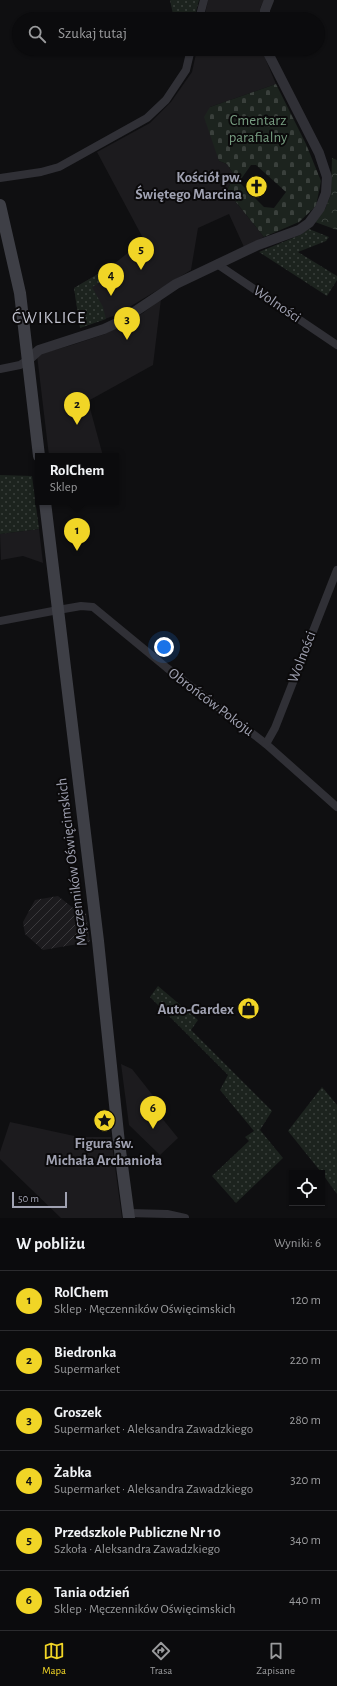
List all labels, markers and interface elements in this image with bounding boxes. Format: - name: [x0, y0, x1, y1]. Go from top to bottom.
- search box: [12, 12, 325, 56]
- icon: search: [26, 23, 48, 45]
- text: Szukaj tutaj: [58, 26, 127, 41]
- park label: Cmentarz parafialny: [229, 113, 288, 145]
- place label: Kościół pw. Świętego Marcina: [135, 170, 242, 202]
- church icon: Kościół pw. Świętego Marcina: [244, 173, 270, 199]
- pin: 5: [128, 237, 154, 270]
- pin: 4: [98, 263, 124, 296]
- street label: Wolności: [250, 283, 304, 325]
- pin: 3: [114, 307, 140, 340]
- district label: ĆWIKLICE: [12, 308, 86, 326]
- pin: 2: [64, 392, 90, 425]
- popup: [35, 453, 119, 505]
- text: RolChem: [50, 463, 104, 478]
- text: Sklep: [50, 481, 77, 494]
- pin: 1: [64, 518, 90, 551]
- street label: Wolności: [285, 629, 319, 685]
- your location: [154, 637, 174, 657]
- street label: Obrońców Pokoju: [166, 665, 257, 739]
- street label: Męczenników Oświęcimskich: [54, 777, 90, 947]
- shop icon: Auto-Gardex: [236, 996, 262, 1022]
- place label: Auto-Gardex: [157, 1002, 234, 1017]
- pin: 6: [140, 1096, 166, 1129]
- place icon: Figura św. Michała Archanioła: [91, 1107, 117, 1133]
- place label: Figura św. Michała Archanioła: [46, 1136, 162, 1168]
- map controls: [289, 1170, 325, 1206]
- button: locate: [289, 1170, 325, 1206]
- scale bar: [12, 1190, 67, 1209]
- text: 50 m: [18, 1193, 39, 1204]
- text: W pobliżu: [16, 1235, 85, 1252]
- text: Wyniki: 6: [274, 1237, 321, 1250]
- text: RolChem: [54, 1285, 109, 1300]
- text: 1: [27, 1294, 31, 1307]
- text: 120 m: [291, 1294, 321, 1307]
- text: Sklep · Męczenników Oświęcimskich: [54, 1303, 236, 1316]
- text: Biedronka: [54, 1345, 116, 1360]
- text: 2: [26, 1354, 32, 1367]
- text: 220 m: [290, 1354, 321, 1367]
- text: Supermarket: [54, 1363, 120, 1376]
- text: Groszek: [54, 1405, 102, 1420]
- text: 3: [26, 1414, 32, 1427]
- text: 280 m: [290, 1414, 321, 1427]
- text: Supermarket · Aleksandra Zawadzkiego: [54, 1423, 253, 1436]
- text: Żabka: [54, 1465, 92, 1480]
- text: 4: [26, 1474, 32, 1487]
- text: 320 m: [290, 1474, 321, 1487]
- text: Supermarket · Aleksandra Zawadzkiego: [54, 1483, 253, 1496]
- text: Przedszkole Publiczne Nr 10: [54, 1525, 221, 1540]
- text: 5: [26, 1534, 32, 1547]
- text: 340 m: [290, 1534, 321, 1547]
- text: Szkoła · Aleksandra Zawadzkiego: [54, 1543, 220, 1556]
- text: Tania odzień: [54, 1585, 130, 1600]
- text: 6: [26, 1594, 32, 1607]
- text: 440 m: [289, 1594, 321, 1607]
- text: Sklep · Męczenników Oświęcimskich: [54, 1603, 236, 1616]
- tab: Mapa: [42, 1640, 66, 1677]
- tab: Trasa: [150, 1640, 172, 1677]
- tab: Zapisane: [256, 1640, 295, 1677]

